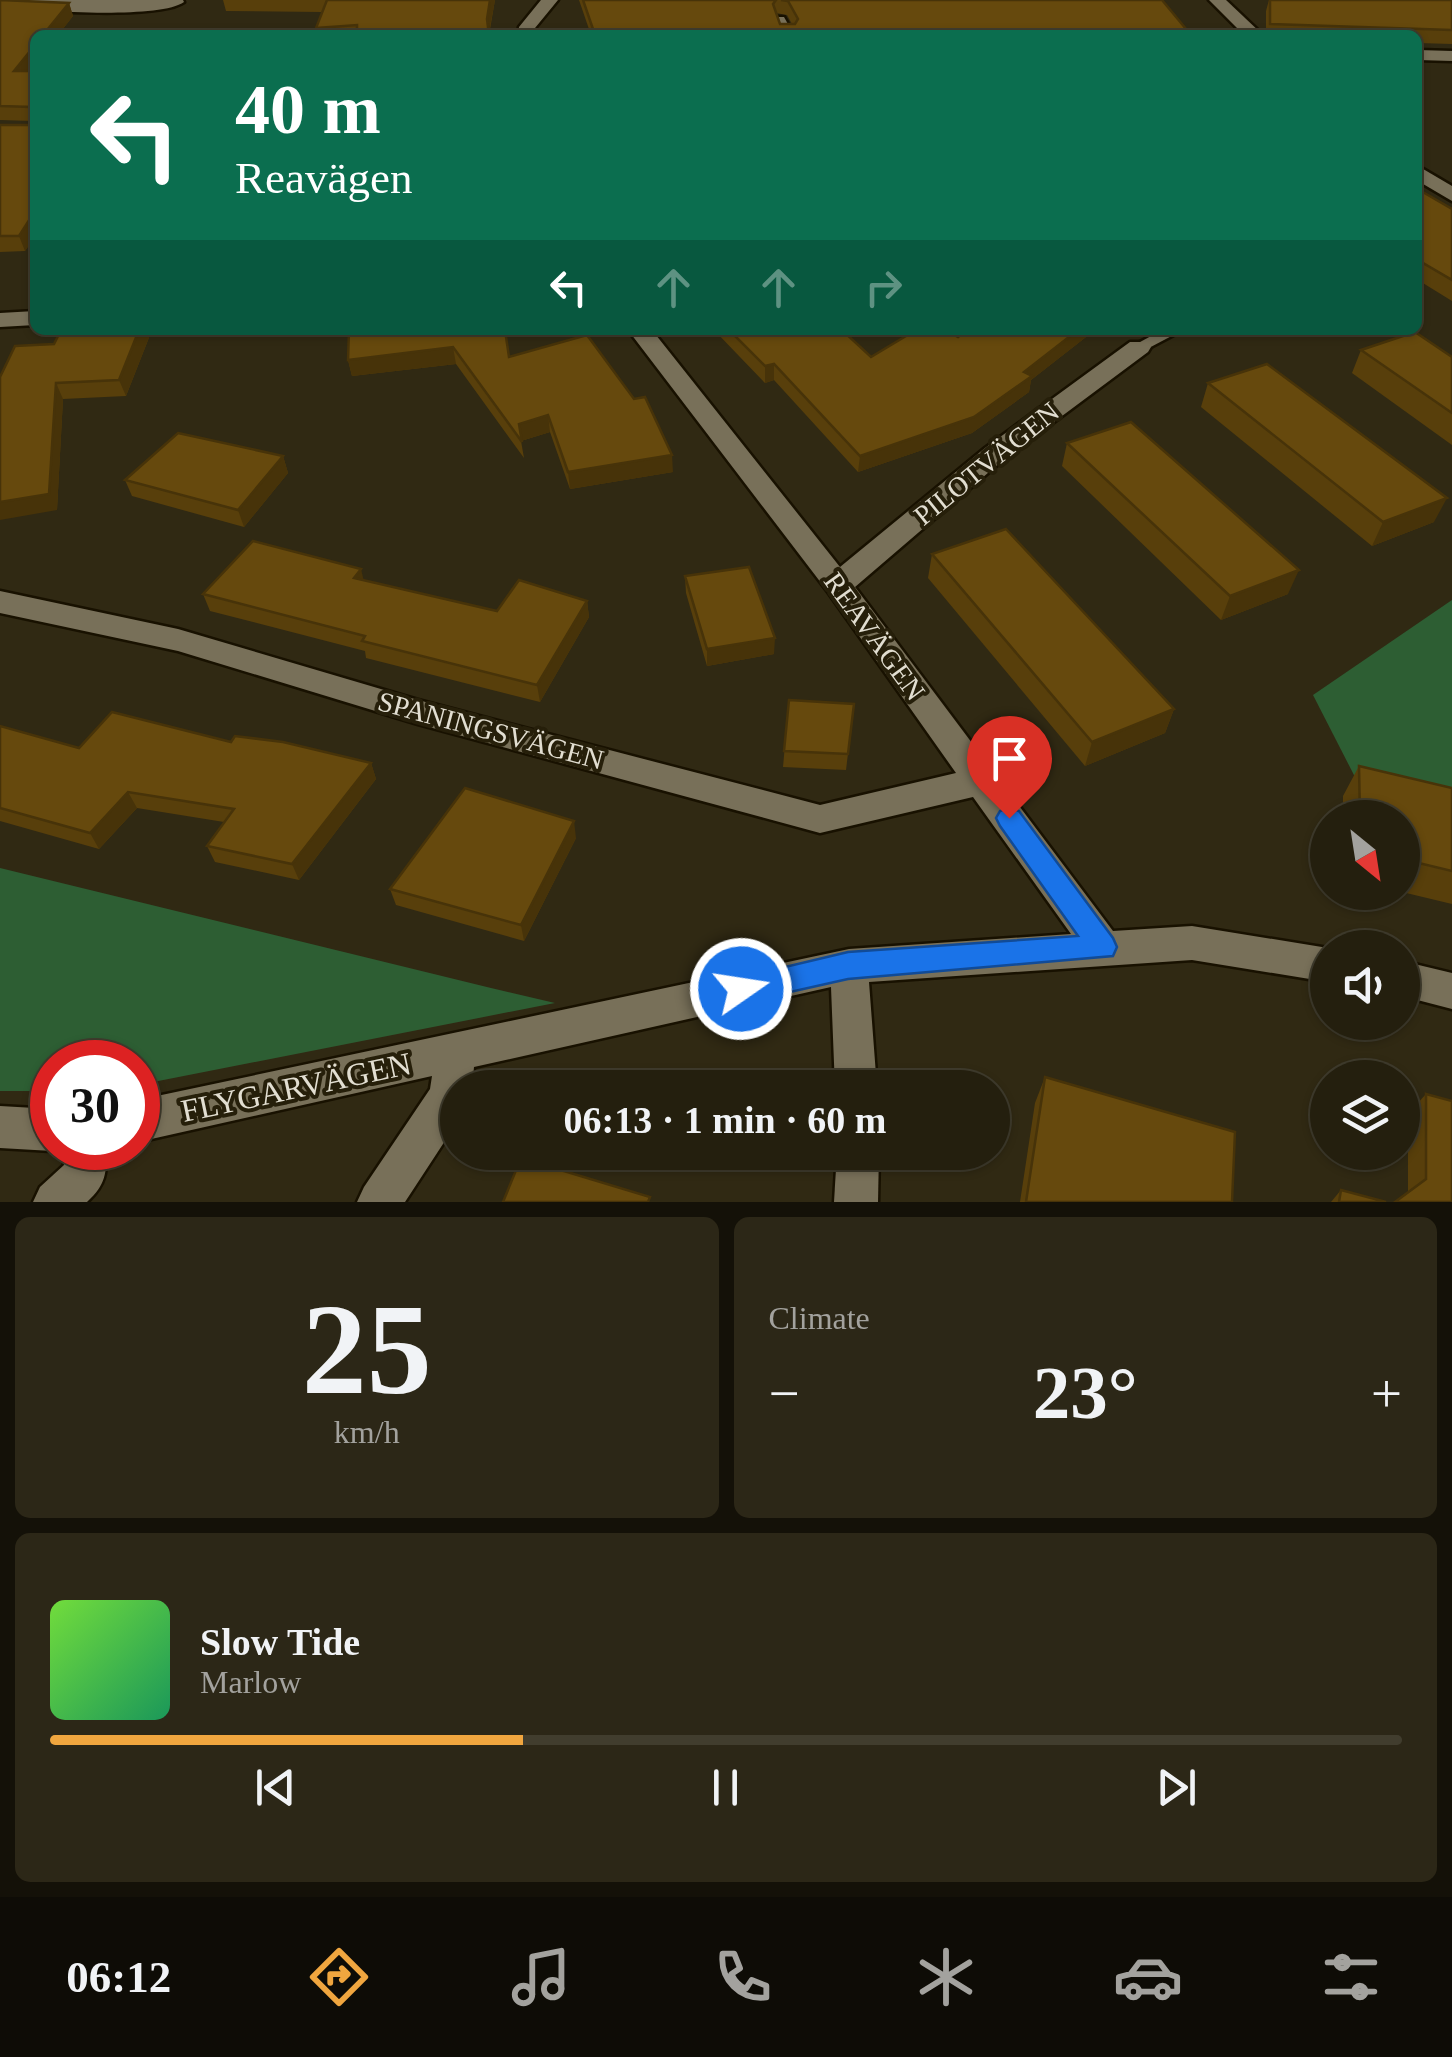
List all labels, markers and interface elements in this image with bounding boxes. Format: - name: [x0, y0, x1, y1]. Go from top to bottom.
- icon: left: [70, 70, 200, 200]
- text: 40 m: [235, 71, 381, 148]
- text: Reavägen: [235, 153, 412, 203]
- icon: left: [541, 260, 596, 315]
- icon: ahead: [646, 260, 701, 315]
- icon: ahead: [751, 260, 806, 315]
- icon: right: [856, 260, 911, 315]
- street label: PILOTVÄGEN: [908, 396, 1065, 531]
- street label: REAVÄGEN: [818, 566, 931, 706]
- street label: SPANINGSVÄGEN: [375, 685, 607, 776]
- pin: [967, 716, 1052, 819]
- icon: arrive: [982, 731, 1037, 786]
- north arrow: [1310, 800, 1420, 910]
- map controls: [1310, 800, 1420, 1170]
- button: sound: [1310, 930, 1420, 1040]
- position arrow: [689, 937, 793, 1041]
- speed limit sign: 30: [30, 1040, 160, 1170]
- street label: FLYGARVÄGEN: [178, 1045, 414, 1129]
- button: layers: [1310, 1060, 1420, 1170]
- text: 06:13 · 1 min · 60 m: [564, 1099, 887, 1141]
- text: 25: [302, 1277, 432, 1421]
- text: Climate: [769, 1300, 870, 1336]
- text: 23°: [1033, 1351, 1138, 1434]
- text: −: [769, 1363, 800, 1424]
- text: +: [1371, 1363, 1402, 1424]
- text: km/h: [334, 1414, 400, 1450]
- text: Slow Tide: [200, 1621, 360, 1663]
- text: Marlow: [200, 1664, 301, 1700]
- icon: previous: [248, 1760, 303, 1815]
- icon: pause: [698, 1760, 753, 1815]
- icon: next: [1149, 1760, 1204, 1815]
- icon: directions: [304, 1942, 374, 2012]
- icon: music: [506, 1942, 576, 2012]
- icon: phone: [708, 1942, 778, 2012]
- icon: climate: [911, 1942, 981, 2012]
- icon: car: [1113, 1942, 1183, 2012]
- icon: filters: [1316, 1942, 1386, 2012]
- text: 06:12: [66, 1952, 171, 2002]

